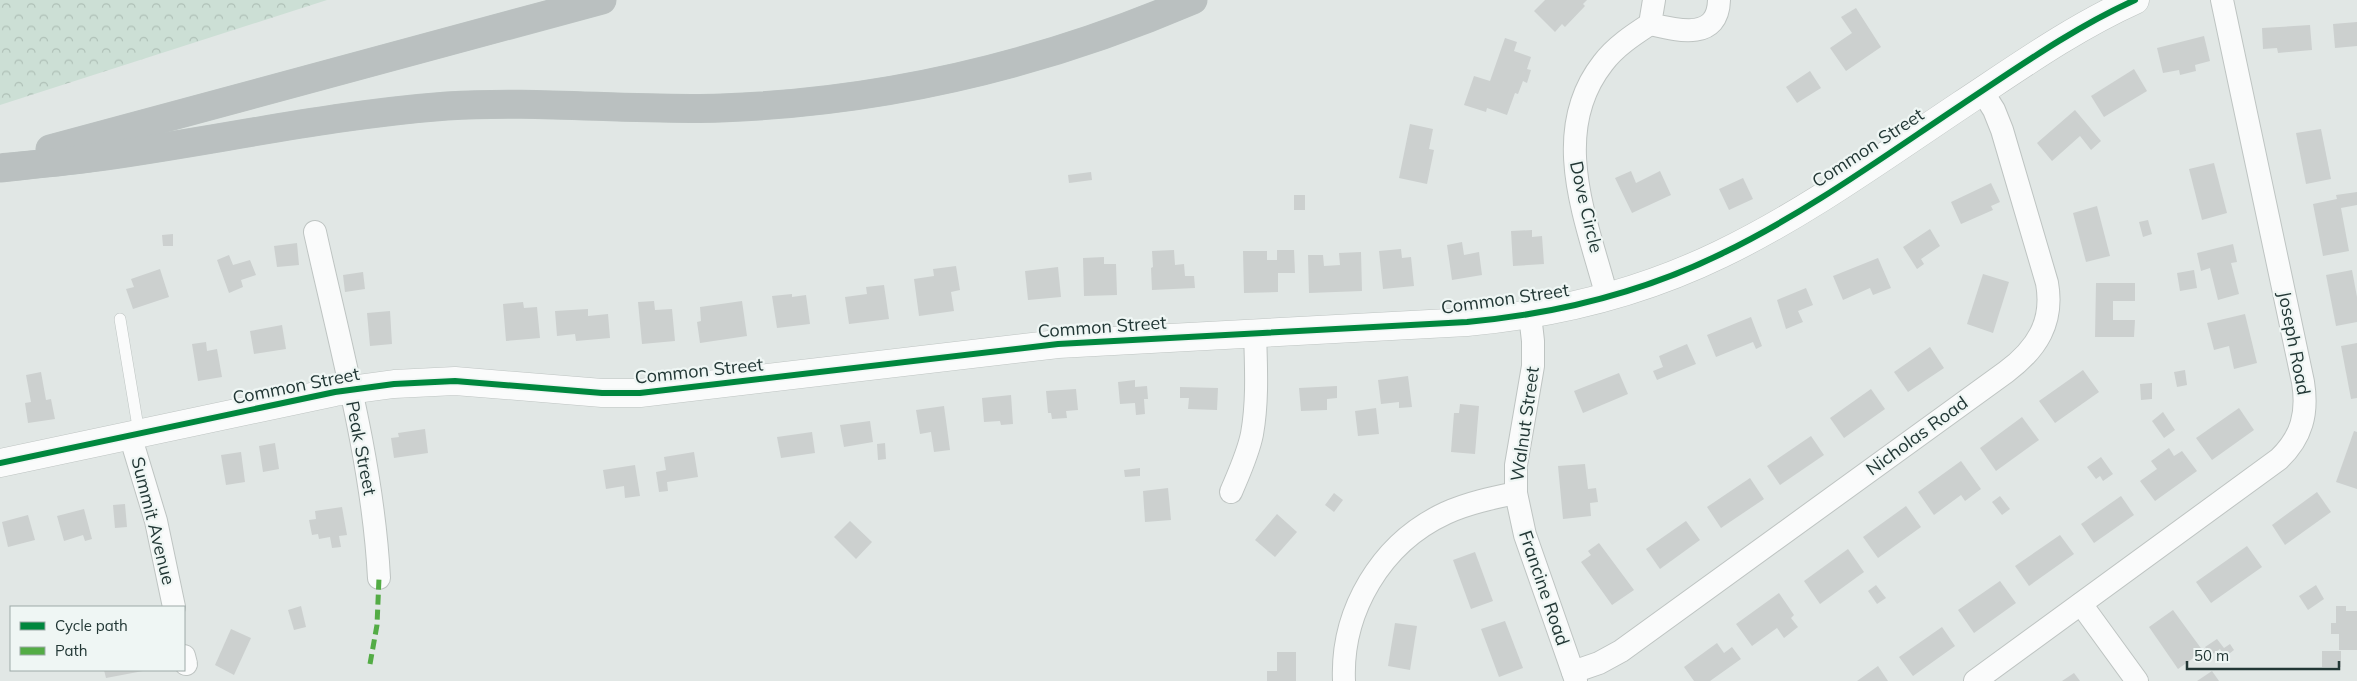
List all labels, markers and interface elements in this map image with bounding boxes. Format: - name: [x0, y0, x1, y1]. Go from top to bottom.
- street label: Common Street: [1807, 103, 1928, 192]
- street label: Dove Circle: [1565, 159, 1608, 255]
- street label: Common Street: [1440, 278, 1570, 319]
- street label: Joseph Road: [2273, 289, 2316, 397]
- street label: Common Street: [1037, 311, 1167, 342]
- street label: Common Street: [634, 352, 764, 389]
- street label: Common Street: [230, 362, 361, 409]
- street label: Walnut Street: [1505, 365, 1544, 483]
- street label: Nicholas Road: [1861, 391, 1972, 480]
- street label: Peak Street: [341, 399, 382, 497]
- street label: Summit Avenue: [126, 454, 181, 587]
- street label: Francine Road: [1514, 527, 1575, 648]
- legend: [10, 606, 185, 671]
- text: Cycle path: [55, 616, 128, 635]
- scale bar: [2187, 638, 2340, 670]
- text: Path: [55, 641, 87, 660]
- text: 50 m: [2194, 646, 2229, 665]

